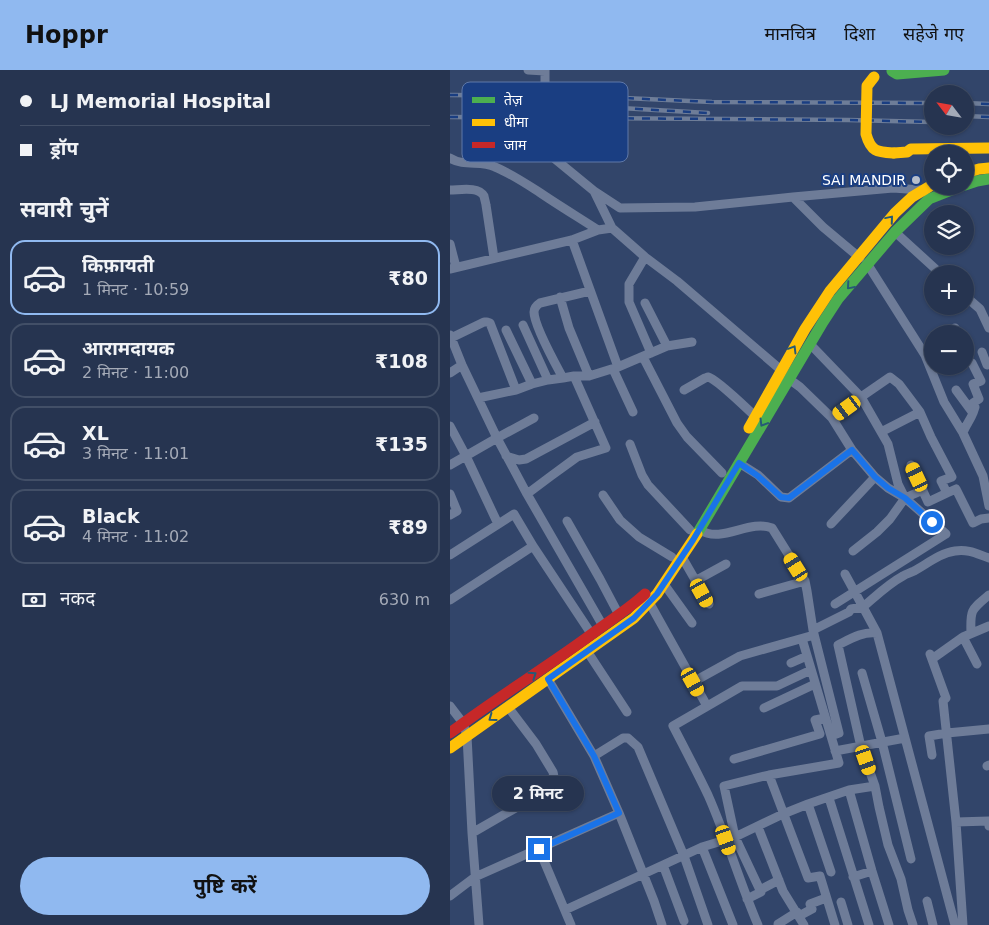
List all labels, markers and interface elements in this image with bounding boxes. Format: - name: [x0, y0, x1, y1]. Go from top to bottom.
- text: Hoppr: [25, 21, 108, 49]
- text: मानचित्र: [765, 23, 816, 44]
- text: दिशा: [844, 23, 875, 44]
- text: सहेजे गए: [903, 23, 964, 44]
- legend: [462, 82, 628, 162]
- north arrow: [924, 85, 974, 135]
- map controls: [924, 85, 974, 375]
- text: LJ Memorial Hospital: [50, 90, 271, 112]
- text: तेज़: [504, 91, 523, 108]
- text: धीमा: [504, 114, 529, 130]
- text: ड्रॉप: [50, 137, 78, 159]
- text: जाम: [504, 137, 527, 153]
- button: locate: [924, 145, 974, 195]
- place label: SAI MANDIR: [822, 172, 906, 188]
- marker: SAI MANDIR: [910, 174, 922, 186]
- text: सवारी चुनें: [20, 197, 109, 222]
- button: layers: [924, 205, 974, 255]
- one-way arrow: [885, 216, 893, 225]
- text: किफ़ायती: [82, 254, 154, 276]
- icon: car: [22, 255, 67, 300]
- button: +: [924, 265, 974, 315]
- text: ₹80: [388, 267, 428, 289]
- text: 1 मिनट · 10:59: [82, 280, 189, 299]
- one-way arrow: [847, 281, 856, 290]
- button: −: [924, 325, 974, 375]
- text: आरामदायक: [82, 337, 174, 359]
- icon: car: [22, 338, 67, 383]
- one-way arrow: [787, 345, 797, 354]
- text: ₹108: [375, 350, 428, 372]
- text: 2 मिनट · 11:00: [82, 363, 189, 382]
- car: [830, 393, 863, 423]
- one-way arrow: [759, 418, 769, 427]
- icon: car: [22, 421, 67, 466]
- text: XL: [82, 422, 109, 444]
- text: ₹135: [375, 433, 428, 455]
- text: 3 मिनट · 11:01: [82, 444, 189, 463]
- car: [903, 460, 930, 494]
- icon: car: [22, 504, 67, 549]
- text: Black: [82, 505, 140, 527]
- route start: [921, 511, 943, 533]
- text: ₹89: [388, 516, 428, 538]
- text: 4 मिनट · 11:02: [82, 527, 189, 546]
- car: [781, 550, 810, 584]
- car: [688, 576, 715, 610]
- icon: cash: [20, 586, 48, 614]
- text: नकद: [60, 587, 95, 609]
- text: 630 m: [379, 590, 430, 609]
- car: [679, 665, 706, 699]
- one-way arrow: [527, 672, 537, 681]
- one-way arrow: [488, 712, 498, 721]
- car: [854, 743, 877, 777]
- callout: 2 मिनट: [493, 776, 585, 812]
- text: 2 मिनट: [513, 784, 563, 803]
- car: [714, 823, 737, 857]
- route end: [528, 838, 550, 860]
- button: पुष्टि करें: [20, 857, 430, 915]

